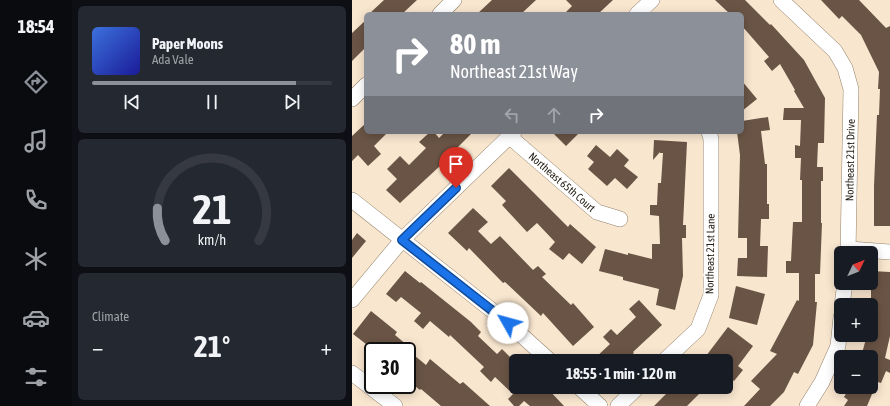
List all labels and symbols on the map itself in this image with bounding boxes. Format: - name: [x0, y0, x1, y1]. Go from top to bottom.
- street label: Northeast 21st Drive: [843, 119, 857, 201]
- pin: [439, 147, 473, 188]
- street label: Northeast 65th Court: [526, 150, 598, 214]
- street label: Northeast 21st Lane: [703, 214, 717, 294]
- north arrow: [834, 246, 878, 290]
- position arrow: [487, 302, 529, 344]
- speed limit sign: 30: [364, 342, 416, 394]

